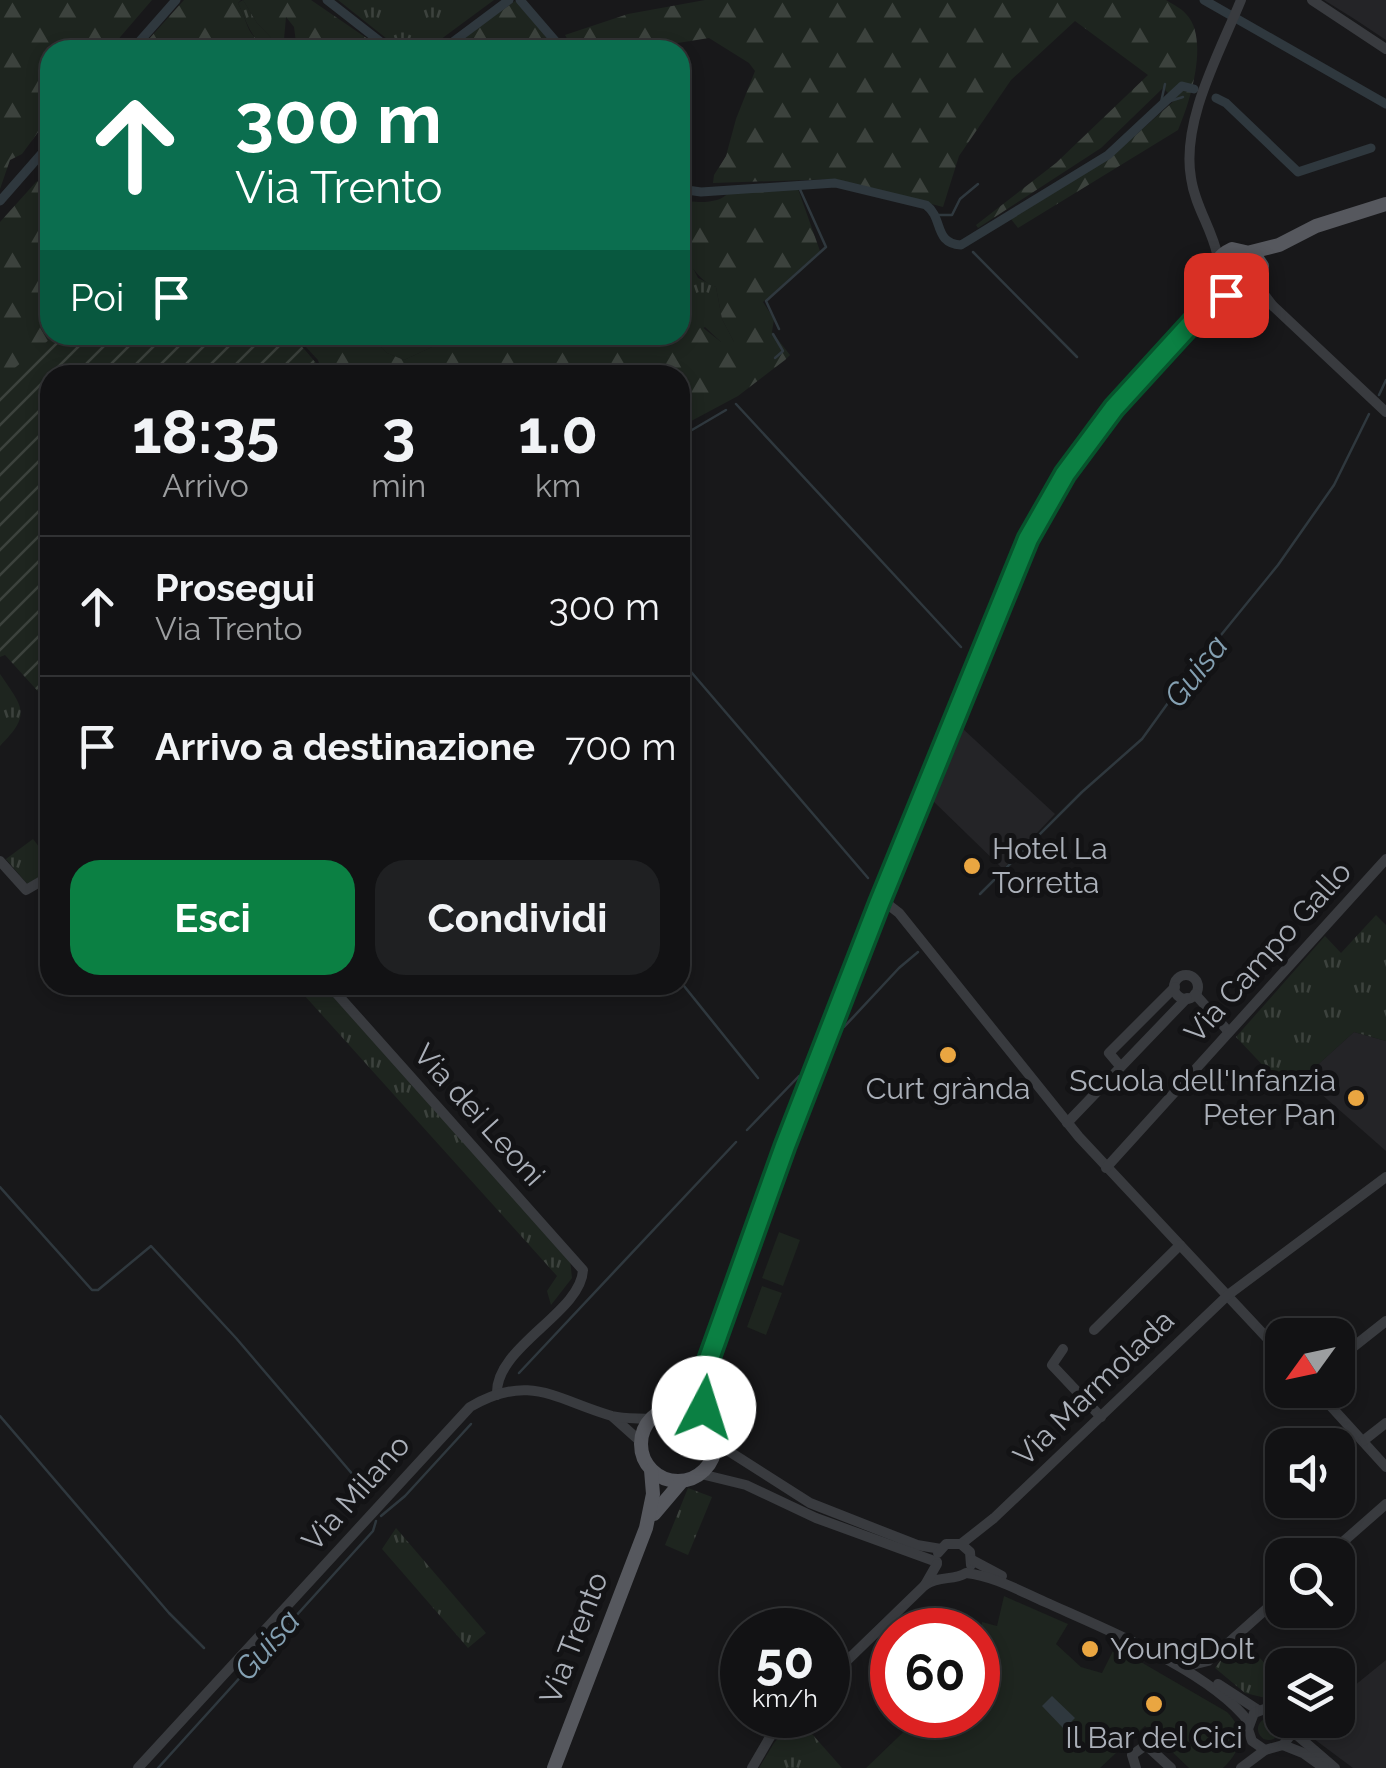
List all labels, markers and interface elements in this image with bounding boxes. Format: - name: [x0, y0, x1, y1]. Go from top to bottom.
- text: 300 m: [235, 77, 442, 159]
- icon: ahead: [70, 80, 200, 210]
- text: Via Trento: [235, 161, 442, 214]
- pin: [1184, 253, 1269, 338]
- icon: arrive: [1199, 268, 1254, 323]
- icon: arrive: [144, 270, 199, 325]
- text: Poi: [70, 275, 124, 320]
- text: 18:35: [132, 397, 279, 467]
- text: 3: [382, 397, 415, 467]
- text: 1.0: [518, 397, 598, 467]
- text: Arrivo: [162, 467, 249, 504]
- text: min: [371, 467, 426, 504]
- text: km: [535, 467, 581, 504]
- text: Prosegui: [155, 565, 315, 610]
- icon: ahead: [70, 579, 125, 634]
- text: 300 m: [549, 584, 660, 629]
- text: Via Trento: [155, 610, 303, 647]
- water label: Guisa: [1156, 627, 1235, 714]
- icon: arrive: [70, 719, 125, 774]
- text: Arrivo a destinazione: [155, 724, 535, 769]
- text: 700 m: [565, 724, 676, 769]
- place label: Hotel La Torretta: [992, 831, 1108, 900]
- street label: Via Campo Gallo: [1177, 854, 1358, 1049]
- marker: Hotel La Torretta: [961, 855, 983, 877]
- button: Esci: [70, 860, 355, 975]
- button: Condividi: [375, 860, 660, 975]
- street label: Via dei Leoni: [407, 1037, 552, 1193]
- marker: Curt grànda: [937, 1044, 959, 1066]
- place label: Scuola dell'Infanzia Peter Pan: [1069, 1063, 1336, 1132]
- place label: Curt grànda: [866, 1071, 1030, 1106]
- marker: Scuola dell'Infanzia Peter Pan: [1345, 1087, 1367, 1109]
- street label: Via Marmolada: [1006, 1302, 1181, 1473]
- north arrow: [1265, 1318, 1355, 1408]
- map controls: [1265, 1318, 1355, 1738]
- position arrow: [652, 1356, 756, 1460]
- street label: Via Milano: [295, 1428, 417, 1558]
- button: sound: [1265, 1428, 1355, 1518]
- button: search: [1265, 1538, 1355, 1628]
- street label: Via Trento: [532, 1567, 615, 1709]
- water label: Guisa: [226, 1602, 307, 1687]
- speed limit sign: 60: [870, 1608, 1000, 1738]
- text: 50: [756, 1631, 814, 1690]
- place label: YoungDoIt: [1110, 1631, 1255, 1666]
- marker: YoungDoIt: [1079, 1638, 1101, 1660]
- button: layers: [1265, 1648, 1355, 1738]
- text: km/h: [752, 1683, 818, 1713]
- marker: Il Bar del Cici: [1143, 1693, 1165, 1715]
- place label: Il Bar del Cici: [1065, 1720, 1243, 1755]

